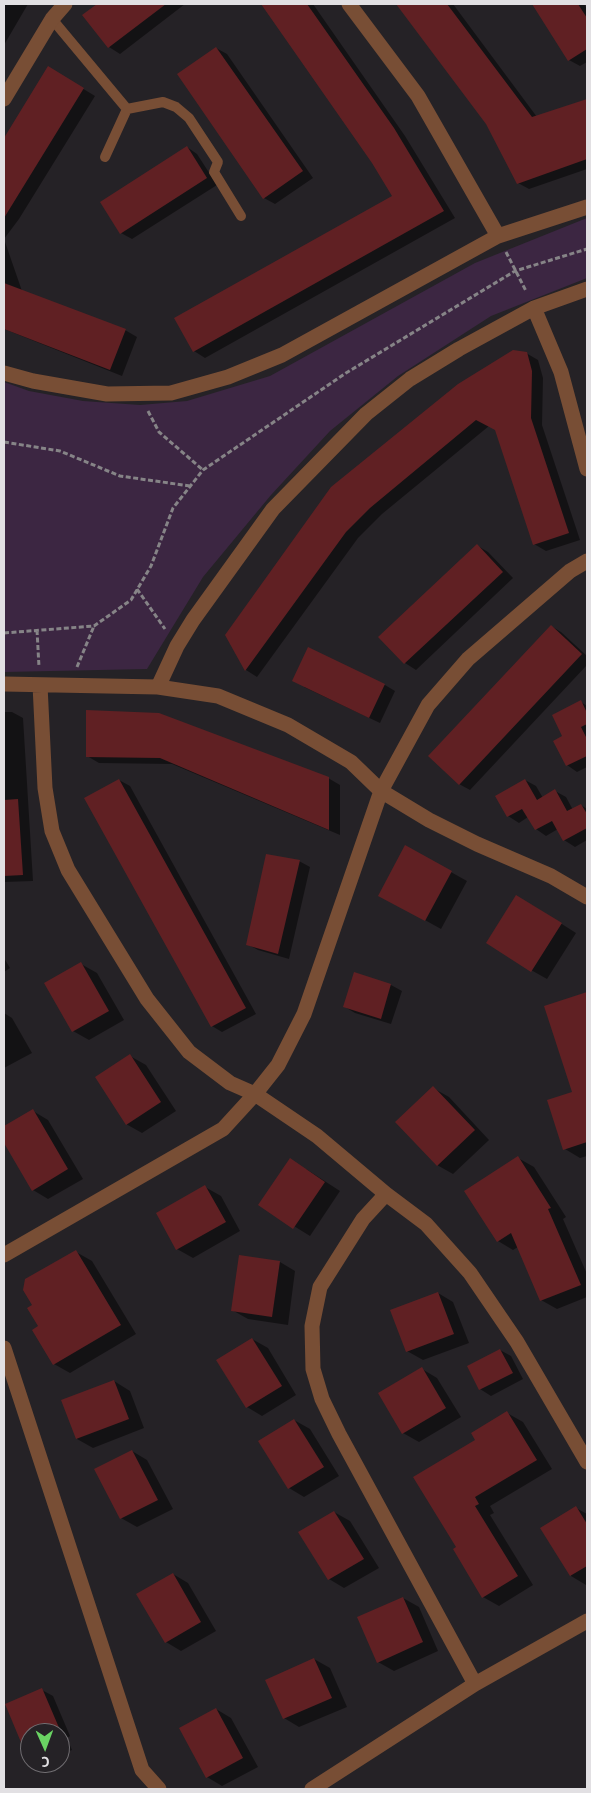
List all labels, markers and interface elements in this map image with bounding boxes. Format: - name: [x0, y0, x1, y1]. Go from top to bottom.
- north arrow: [20, 1723, 70, 1773]
- text: С: [41, 1753, 50, 1771]

